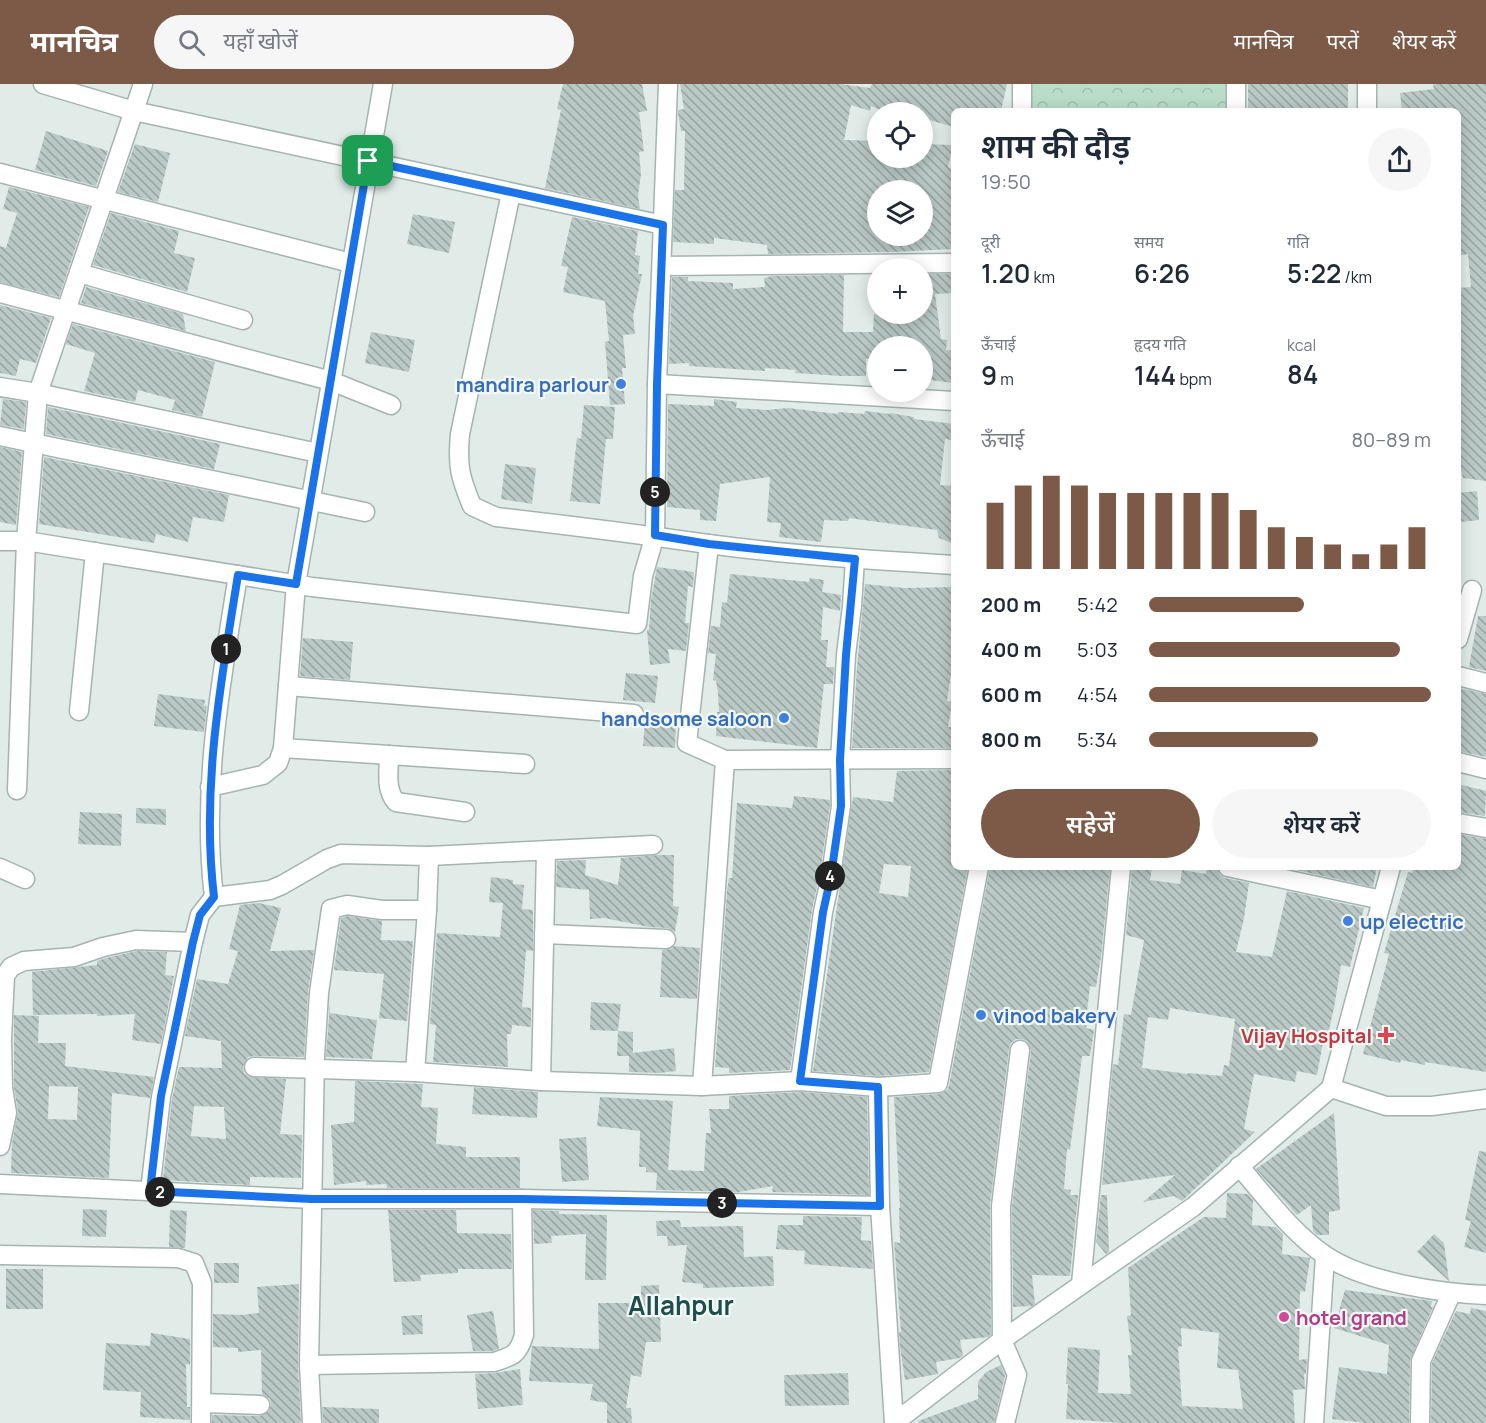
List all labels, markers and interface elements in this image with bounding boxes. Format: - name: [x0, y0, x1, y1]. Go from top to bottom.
- search box: [154, 15, 574, 69]
- text: मानचित्र: [30, 22, 118, 60]
- icon: search: [175, 26, 208, 59]
- text: यहाँ खोजें: [223, 26, 298, 56]
- text: मानचित्र: [1234, 27, 1294, 55]
- text: परतें: [1327, 27, 1359, 55]
- text: शेयर करें: [1392, 27, 1456, 55]
- map controls: [867, 102, 933, 402]
- button: locate: [867, 102, 933, 168]
- text: शाम की दौड़: [981, 123, 1130, 168]
- button: share: [1368, 128, 1431, 191]
- pin: [342, 135, 393, 186]
- icon: arrive: [351, 144, 384, 177]
- text: 19:50: [981, 168, 1031, 195]
- button: layers: [867, 180, 933, 246]
- text: दूरी: [981, 231, 1000, 253]
- text: समय: [1134, 231, 1164, 253]
- text: गति: [1287, 231, 1309, 253]
- text: 1.20: [981, 255, 1030, 291]
- text: 6:26: [1134, 255, 1190, 291]
- text: 5:22: [1287, 255, 1341, 291]
- button: +: [867, 258, 933, 324]
- text: km: [1030, 266, 1055, 288]
- text: /km: [1341, 266, 1372, 288]
- text: ऊँचाई: [981, 333, 1016, 355]
- text: हृदय गति: [1134, 333, 1186, 355]
- text: kcal: [1287, 334, 1316, 356]
- button: −: [867, 336, 933, 402]
- text: 84: [1287, 356, 1318, 392]
- text: 9: [981, 357, 997, 393]
- text: 144: [1134, 357, 1176, 393]
- text: m: [997, 368, 1014, 390]
- text: bpm: [1176, 368, 1212, 390]
- place label: mandira parlour: [456, 371, 609, 398]
- marker: mandira parlour: [614, 377, 628, 391]
- text: ऊँचाई: [981, 426, 1024, 453]
- text: 80–89 m: [1351, 426, 1431, 453]
- pin: 5: [640, 477, 670, 507]
- text: 5: [650, 481, 660, 503]
- text: 200 m: [981, 591, 1041, 618]
- text: 5:42: [1077, 591, 1118, 618]
- pin: 1: [211, 634, 241, 664]
- text: 400 m: [981, 636, 1041, 663]
- text: 5:03: [1077, 636, 1118, 663]
- text: 1: [222, 638, 230, 660]
- text: 600 m: [981, 681, 1042, 708]
- text: 4:54: [1077, 681, 1118, 708]
- place label: handsome saloon: [601, 705, 772, 732]
- marker: handsome saloon: [777, 711, 791, 725]
- text: 800 m: [981, 726, 1042, 753]
- text: 5:34: [1077, 726, 1117, 753]
- button: सहेजें: [981, 789, 1200, 858]
- button: शेयर करें: [1212, 789, 1431, 858]
- pin: 4: [815, 861, 845, 891]
- text: 4: [825, 865, 835, 887]
- place label: up electric: [1360, 908, 1464, 935]
- marker: up electric: [1341, 914, 1355, 928]
- place label: vinod bakery: [993, 1002, 1117, 1029]
- marker: vinod bakery: [974, 1008, 988, 1022]
- place label: Vijay Hospital: [1241, 1022, 1372, 1049]
- marker: Vijay Hospital: [1377, 1026, 1395, 1044]
- pin: 2: [145, 1177, 175, 1207]
- text: 2: [155, 1181, 165, 1203]
- pin: 3: [707, 1188, 737, 1218]
- text: 3: [717, 1192, 727, 1214]
- district label: Allahpur: [628, 1287, 734, 1323]
- place label: hotel grand: [1296, 1304, 1407, 1331]
- marker: hotel grand: [1277, 1310, 1291, 1324]

